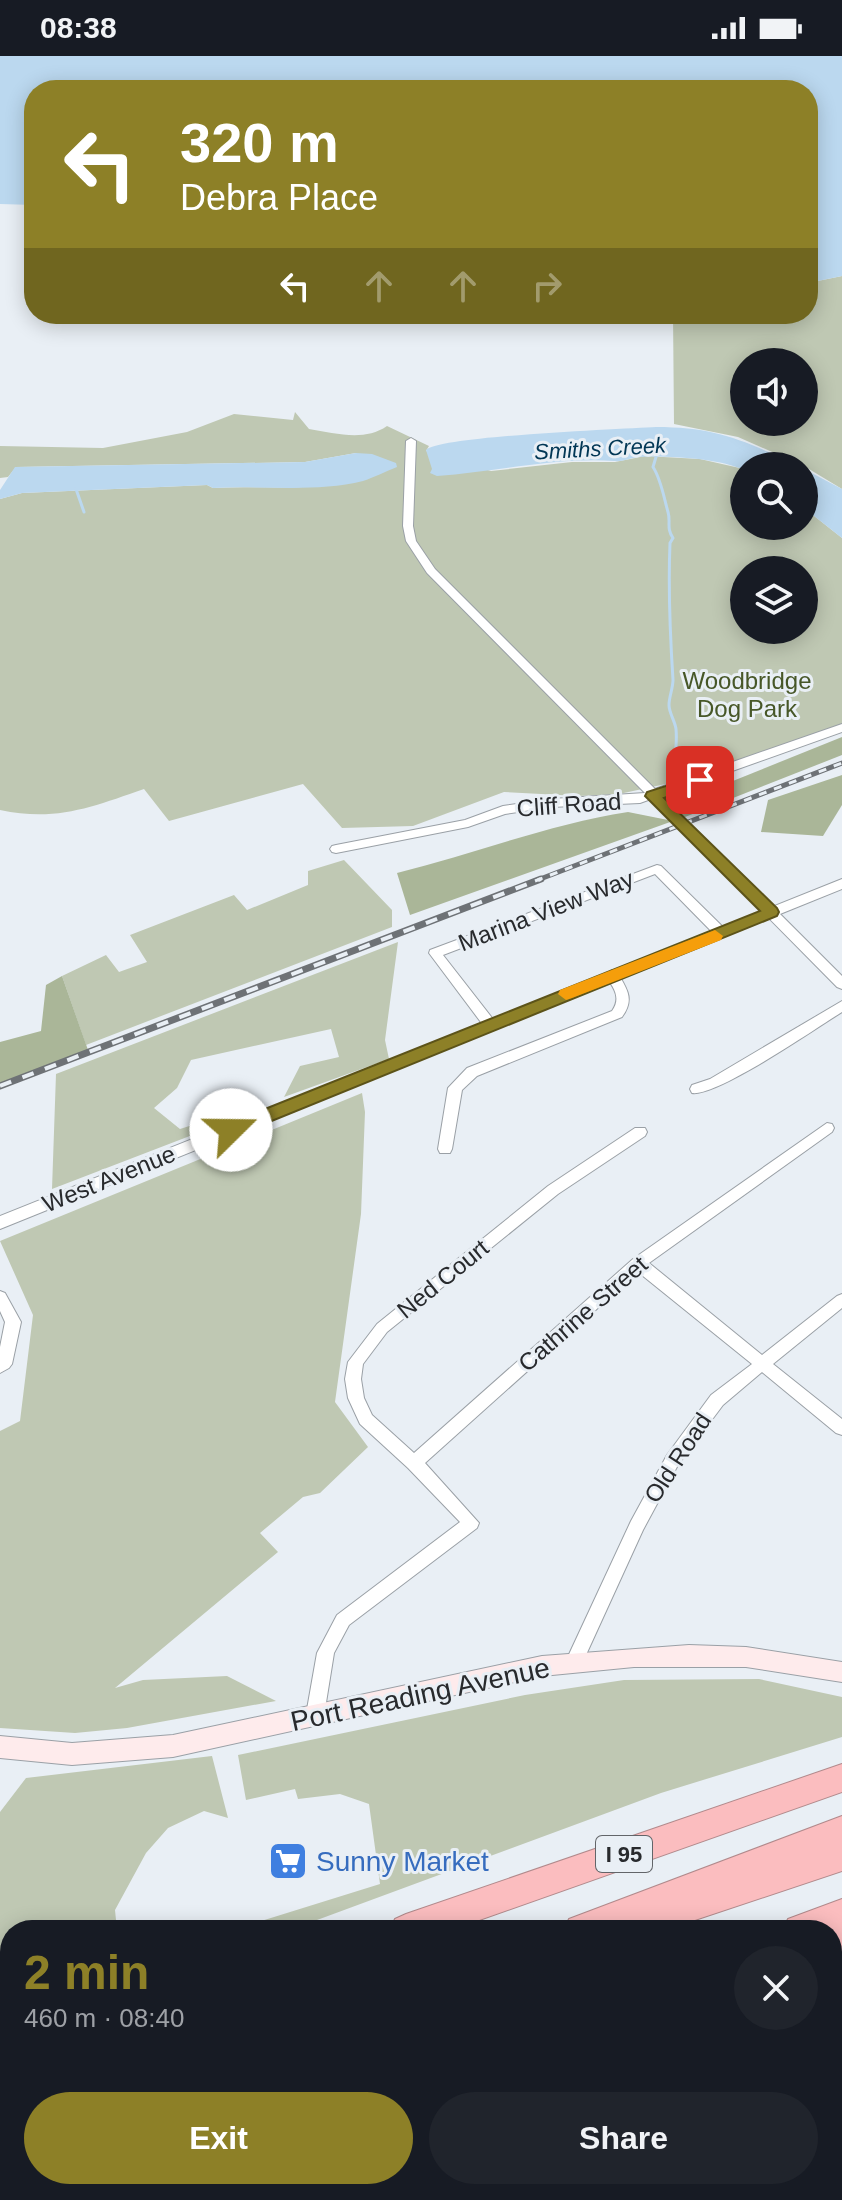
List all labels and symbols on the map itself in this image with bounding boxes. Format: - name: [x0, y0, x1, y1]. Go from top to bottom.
- water label: Smiths Creek: [533, 433, 668, 464]
- park label: Woodbridge Dog Park: [683, 667, 811, 722]
- pin: [666, 746, 734, 814]
- street label: Cliff Road: [516, 787, 622, 822]
- street label: Marina View Way: [454, 865, 637, 956]
- position arrow: [189, 1088, 273, 1172]
- street label: West Avenue: [39, 1140, 179, 1217]
- street label: Ned Court: [392, 1233, 494, 1324]
- street label: Cathrine Street: [513, 1250, 653, 1377]
- street label: Old Road: [639, 1408, 717, 1508]
- street label: Port Reading Avenue: [288, 1652, 553, 1737]
- road number: I 95: [596, 1836, 652, 1872]
- supermarket icon: Sunny Market: [267, 1840, 309, 1882]
- place label: Sunny Market: [316, 1846, 489, 1877]

